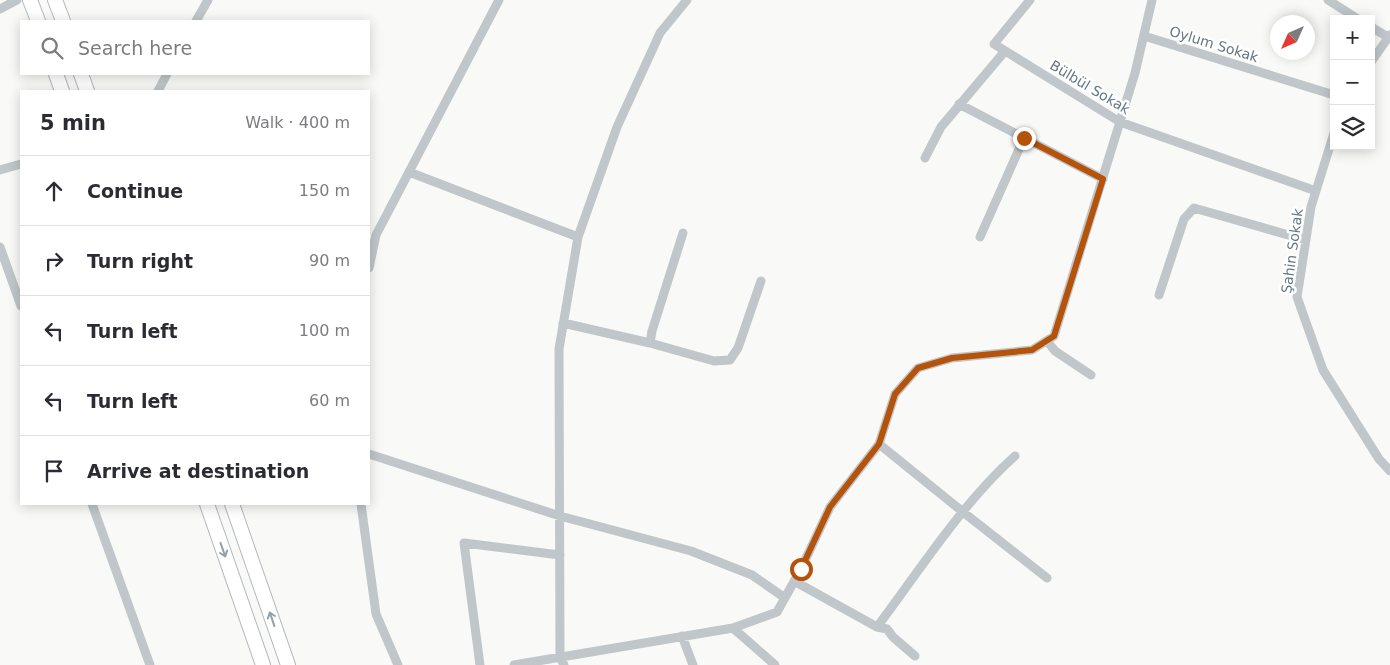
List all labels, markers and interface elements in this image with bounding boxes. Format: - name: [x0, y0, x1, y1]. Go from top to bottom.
- north arrow: [1270, 15, 1315, 60]
- map controls: [1330, 15, 1375, 150]
- button: +: [1330, 15, 1375, 60]
- search box: [20, 20, 370, 75]
- street label: Oylum Sokak: [1168, 23, 1261, 65]
- icon: search: [38, 34, 66, 62]
- text: Search here: [78, 37, 192, 59]
- street label: Bülbül Sokak: [1047, 57, 1134, 118]
- button: −: [1330, 60, 1375, 105]
- button: layers: [1330, 105, 1375, 150]
- text: 5 min: [40, 111, 106, 135]
- text: Walk · 400 m: [245, 113, 350, 132]
- route end: [1013, 127, 1036, 150]
- icon: ahead: [40, 177, 68, 205]
- text: Continue: [87, 180, 183, 202]
- text: 150 m: [299, 181, 350, 200]
- street label: Şahin Sokak: [1278, 207, 1306, 294]
- icon: right: [40, 247, 68, 275]
- text: Turn right: [87, 250, 193, 272]
- text: 90 m: [309, 251, 350, 270]
- icon: left: [40, 317, 68, 345]
- text: Turn left: [87, 320, 178, 342]
- text: 100 m: [299, 321, 350, 340]
- icon: left: [40, 387, 68, 415]
- text: Turn left: [87, 390, 178, 412]
- text: 60 m: [309, 391, 350, 410]
- icon: arrive: [40, 457, 68, 485]
- text: Arrive at destination: [87, 460, 309, 482]
- one-way arrow: [219, 542, 228, 557]
- route start: [790, 558, 813, 581]
- one-way arrow: [266, 611, 276, 627]

